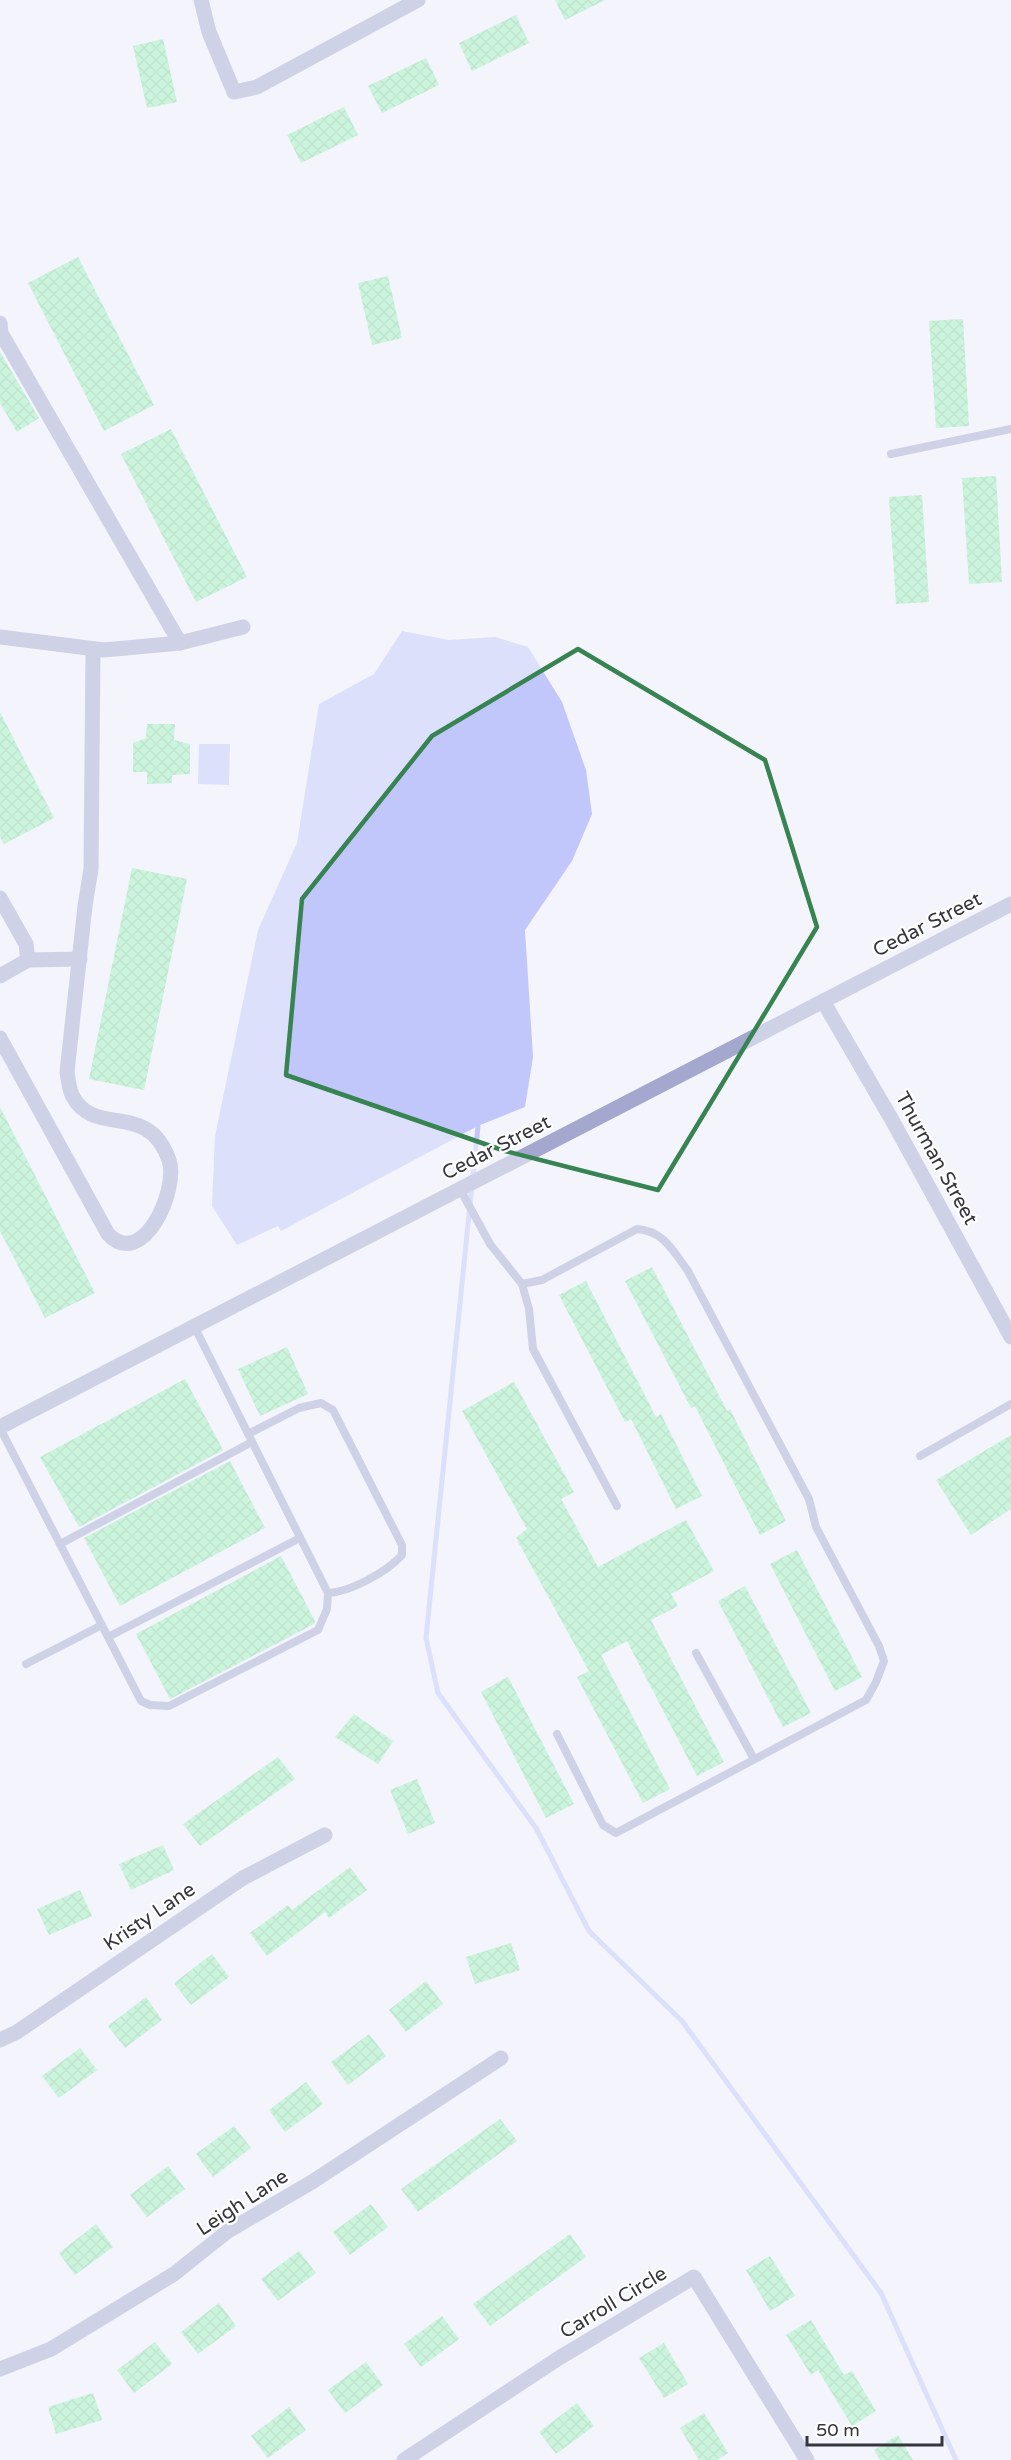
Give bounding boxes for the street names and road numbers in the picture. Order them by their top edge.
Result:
street label: Cedar Street [869,887,986,963]
street label: Thurman Street [890,1088,983,1229]
street label: Cedar Street [438,1110,555,1186]
street label: Kristy Lane [99,1877,200,1956]
street label: Leigh Lane [192,2164,293,2241]
street label: Carroll Circle [556,2261,671,2344]

